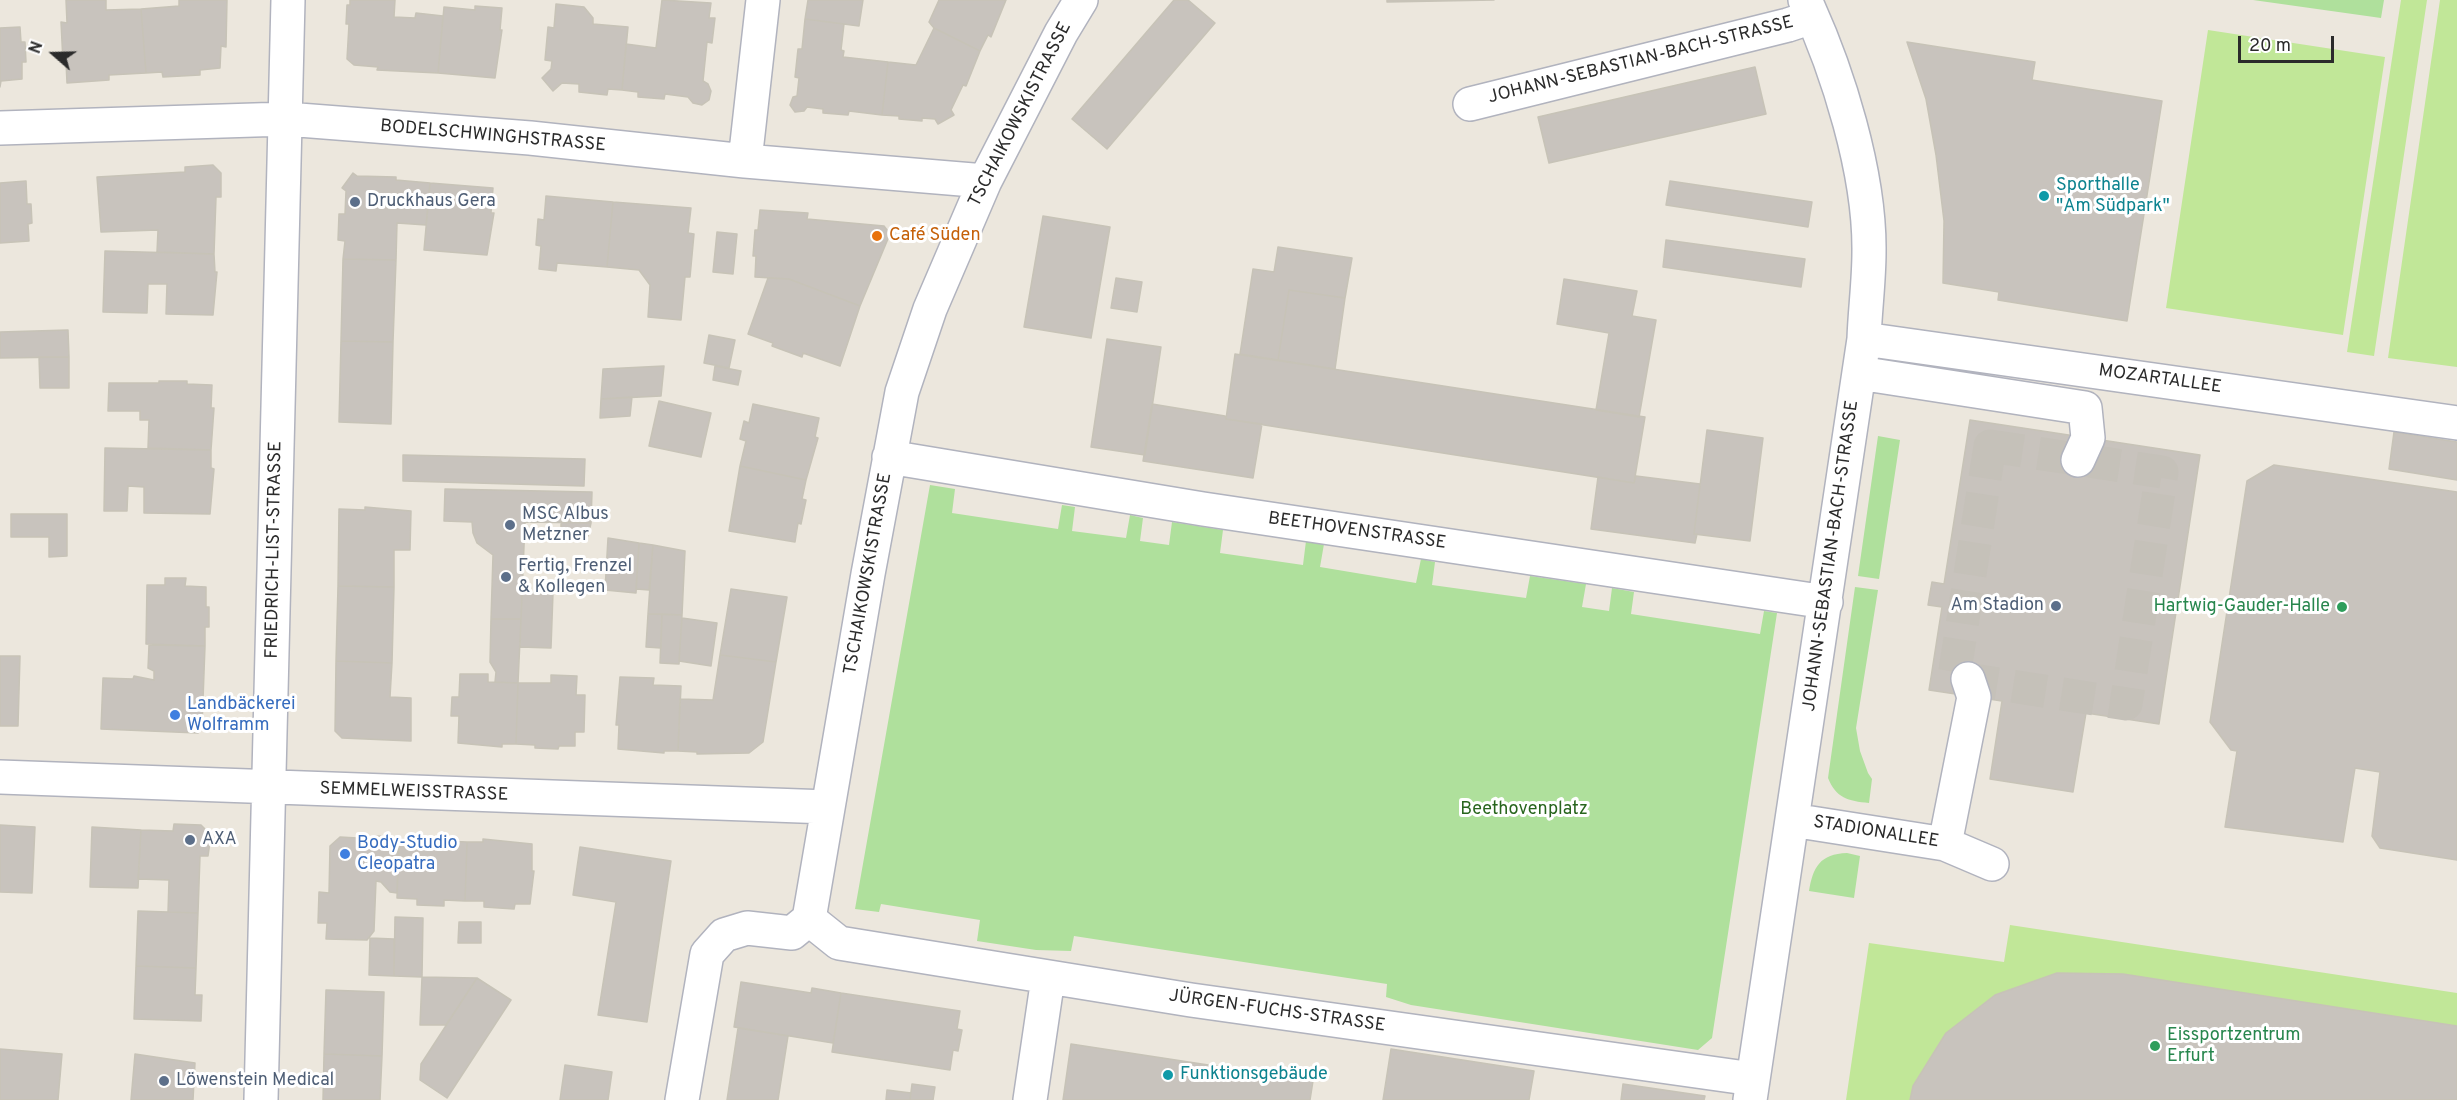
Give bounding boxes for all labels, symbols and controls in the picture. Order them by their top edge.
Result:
street label: JOHANN-SEBASTIAN-BACH-STRASSE [1486,13,1796,109]
street label: TSCHAIKOWSKISTRASSE [965,19,1077,211]
north arrow [24,24,84,84]
scale bar [2241,24,2337,62]
text: 20 m [2249,35,2291,58]
text: N [26,39,48,57]
street label: BODELSCHWINGHSTRASSE [379,116,607,158]
place label: Sporthalle "Am Südpark" [2056,175,2170,218]
marker: Sporthalle "Am Südpark" [2037,189,2051,203]
place label: Druckhaus Gera [367,191,496,213]
marker: Druckhaus Gera [348,195,362,209]
place label: Café Süden [889,225,981,247]
marker: Café Süden [870,229,884,243]
street label: MOZARTALLEE [2097,361,2223,399]
street label: JOHANN-SEBASTIAN-BACH-STRASSE [1799,399,1865,713]
street label: FRIEDRICH-LIST-STRASSE [262,441,288,659]
street label: TSCHAIKOWSKISTRASSE [841,471,897,677]
place label: MSC Albus Metzner [522,504,609,546]
street label: BEETHOVENSTRASSE [1267,509,1447,555]
marker: MSC Albus Metzner [503,518,517,532]
place label: Fertig, Frenzel & Kollegen [518,556,632,598]
marker: Fertig, Frenzel & Kollegen [499,570,513,584]
place label: Am Stadion [1951,595,2044,617]
place label: Hartwig-Gauder-Halle [2154,596,2330,618]
marker: Am Stadion [2049,599,2063,613]
marker: Hartwig-Gauder-Halle [2335,600,2349,614]
place label: Landbäckerei Wolframm [187,694,296,736]
marker: Landbäckerei Wolframm [168,708,182,722]
street label: SEMMELWEISSTRASSE [319,779,509,807]
park label: Beethovenplatz [1460,799,1588,821]
street label: STADIONALLEE [1812,812,1940,854]
place label: AXA [202,829,237,851]
marker: AXA [183,833,197,847]
place label: Body-Studio Cleopatra [357,833,458,876]
marker: Body-Studio Cleopatra [338,847,352,861]
street label: JÜRGEN-FUCHS-STRASSE [1167,986,1387,1038]
place label: Eissportzentrum Erfurt [2167,1025,2301,1068]
marker: Eissportzentrum Erfurt [2148,1039,2162,1053]
place label: Funktionsgebäude [1180,1064,1328,1086]
marker: Funktionsgebäude [1161,1068,1175,1082]
place label: Löwenstein Medical [176,1070,334,1092]
marker: Löwenstein Medical [157,1074,171,1088]

